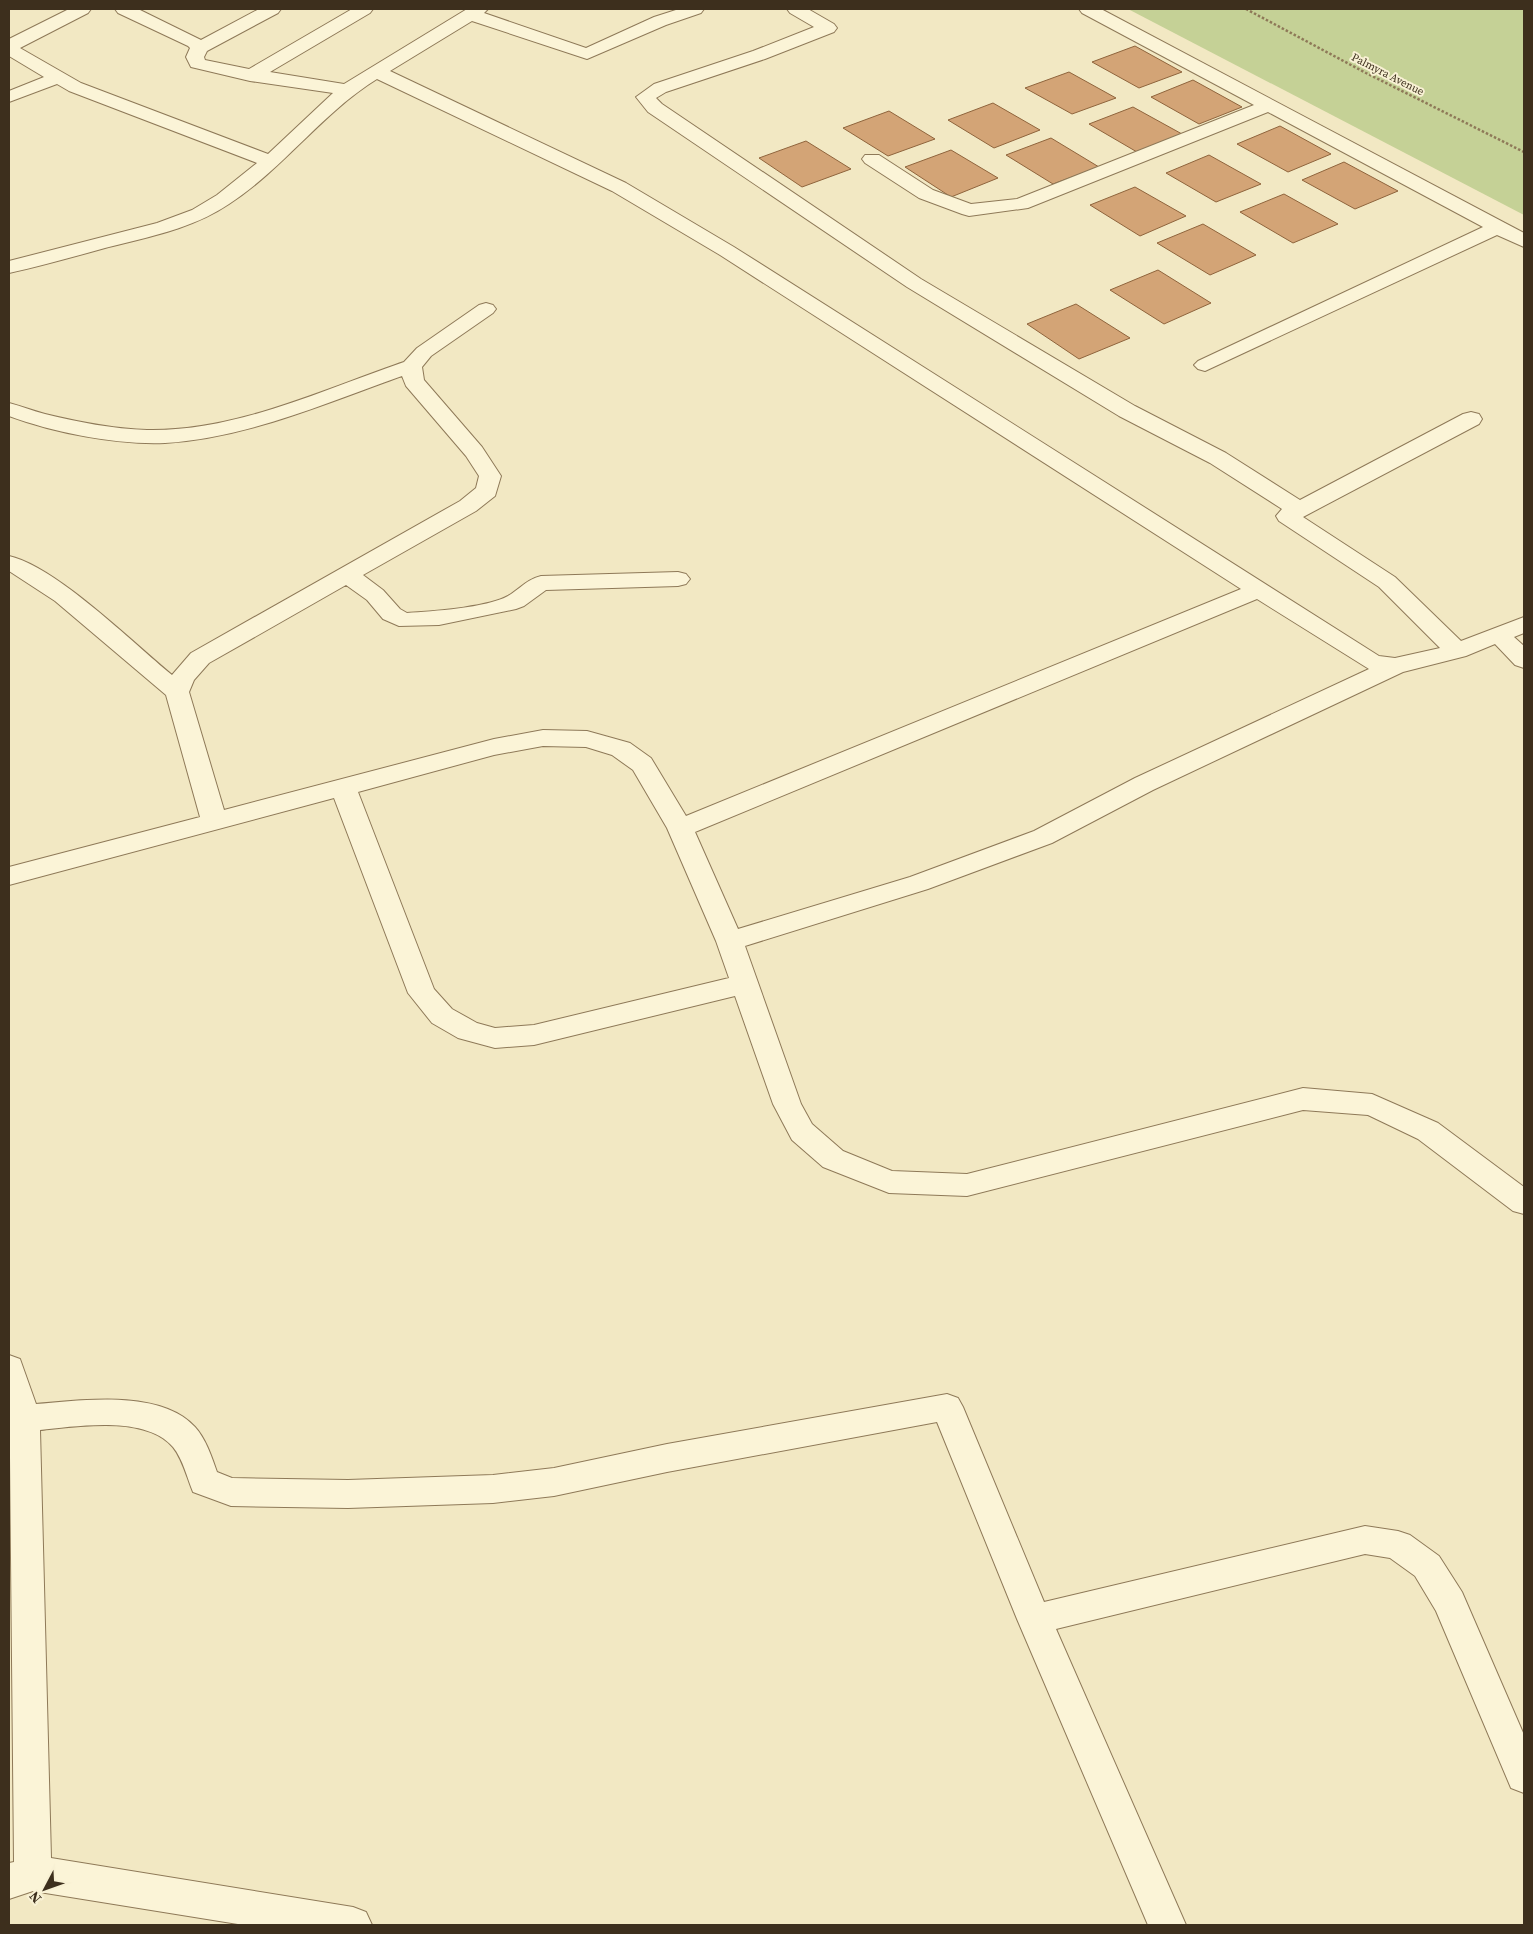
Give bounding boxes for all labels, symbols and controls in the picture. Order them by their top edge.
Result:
street label: Palmyra Avenue [1349,50,1427,99]
north arrow [20,1864,70,1914]
text: N [24,1887,46,1908]

